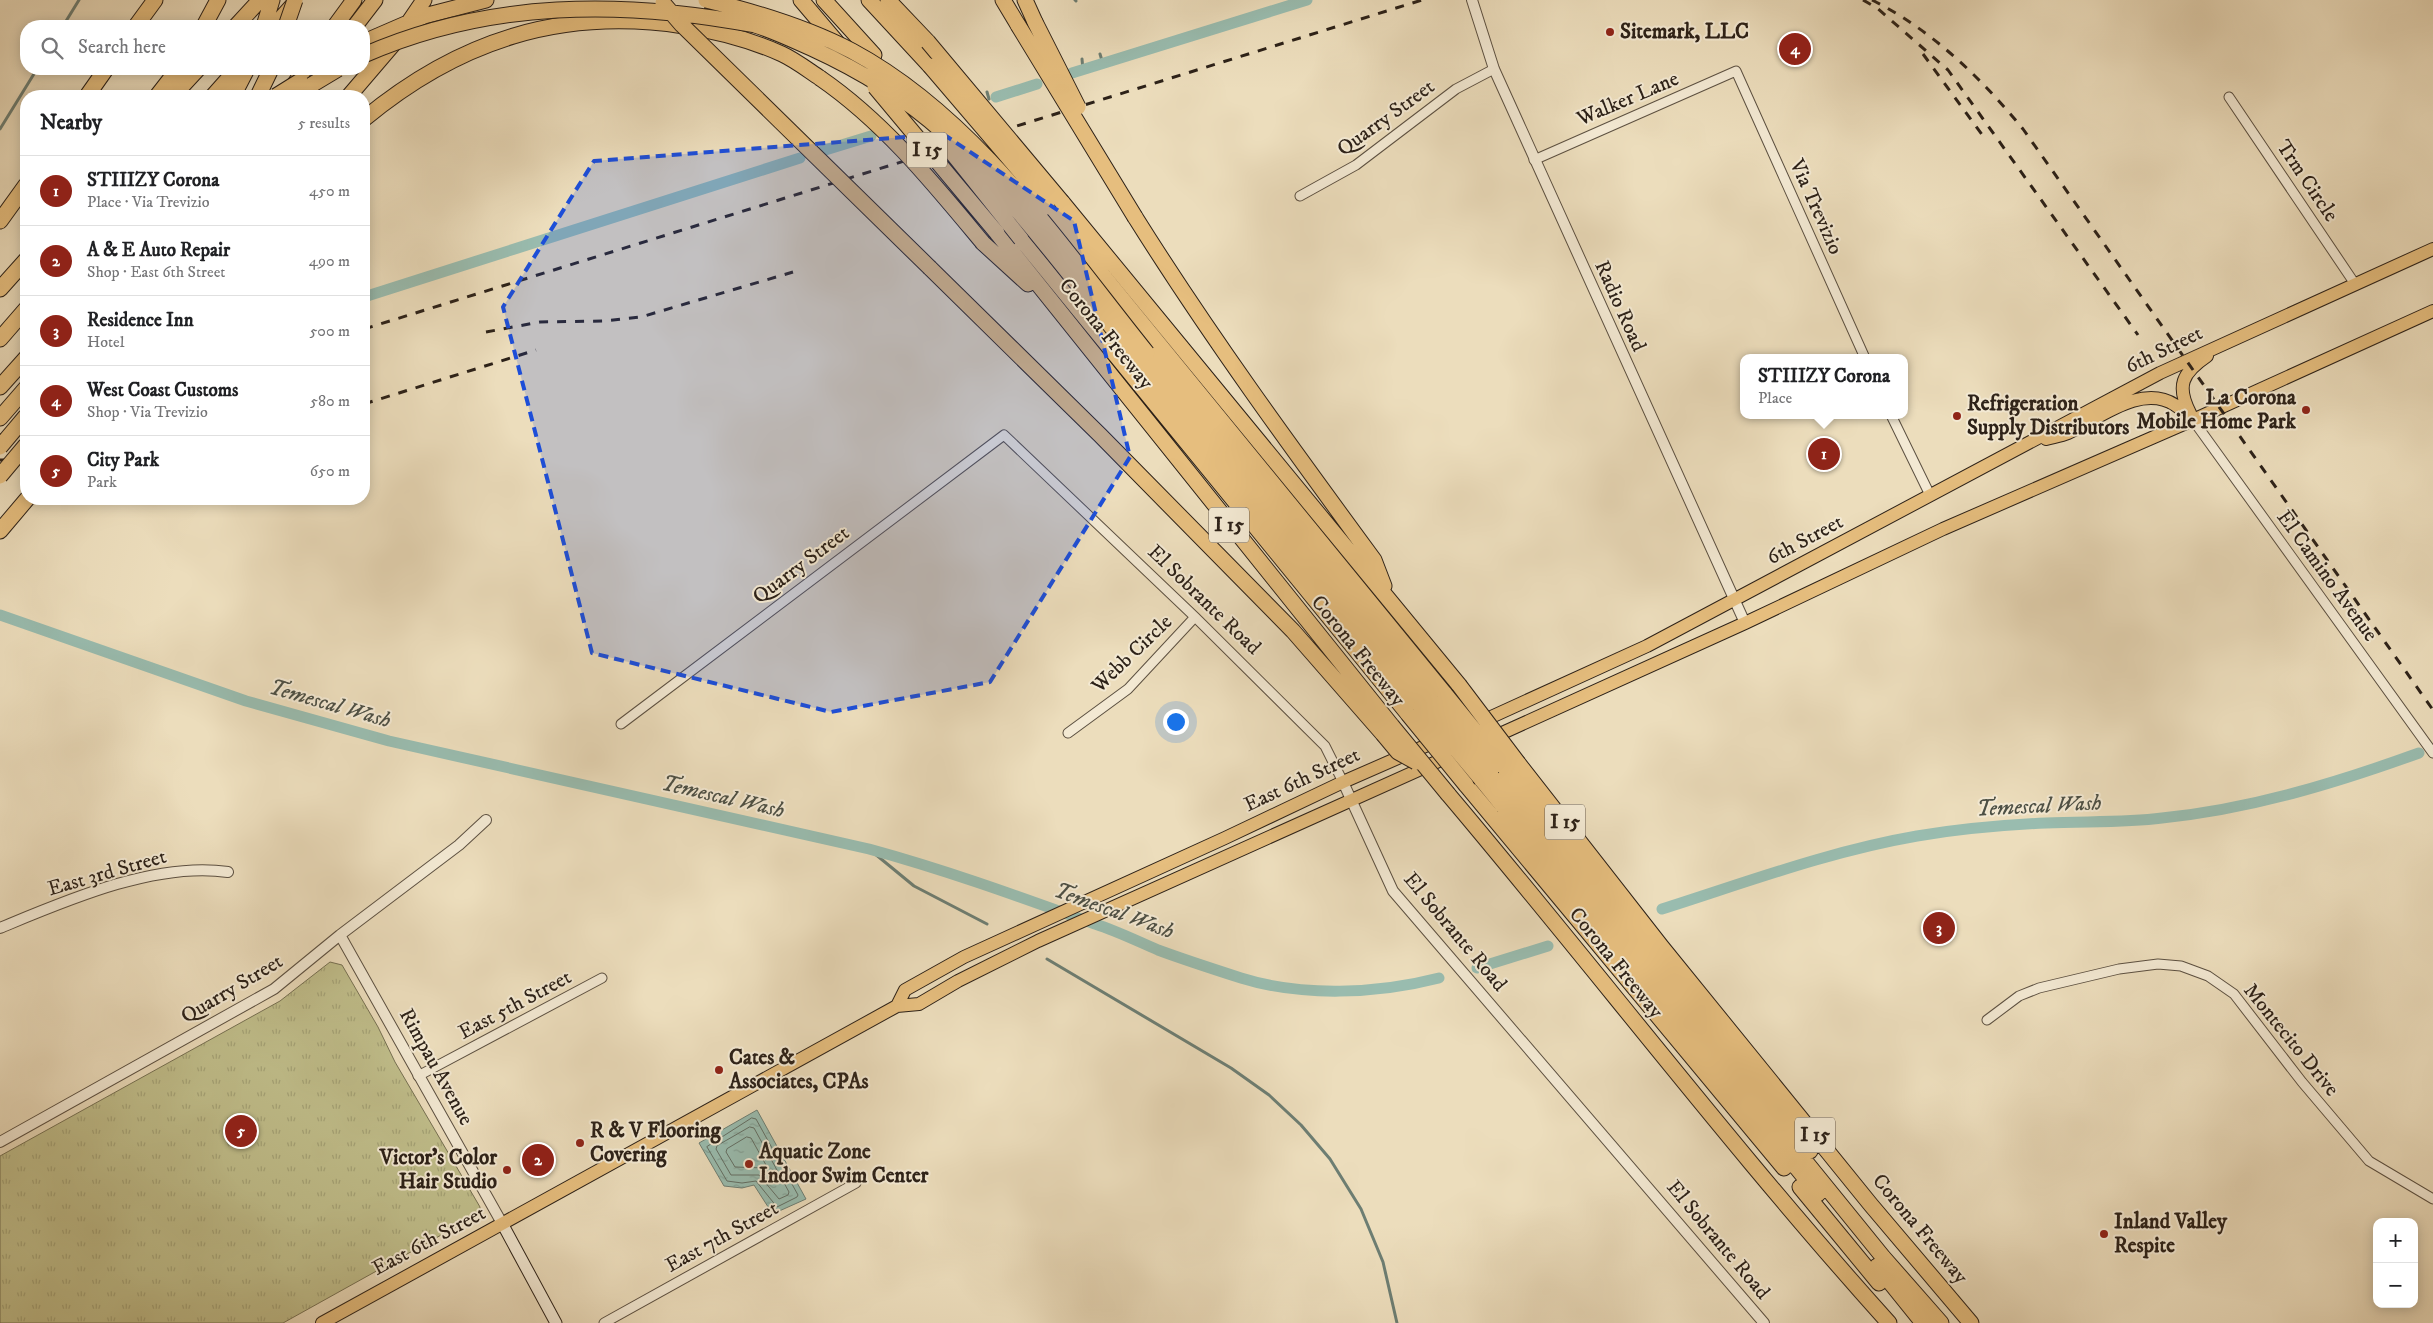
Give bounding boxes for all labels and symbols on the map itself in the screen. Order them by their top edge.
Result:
place label: Sitemark, LLC [1620,19,1749,45]
marker: Sitemark, LLC [1604,26,1616,38]
pin: 4 [1779,30,1811,68]
street label: Walker Lane [1572,66,1683,132]
street label: Quarry Street [1332,74,1440,162]
road number: I 15 [907,132,947,168]
street label: Trm Circle [2270,135,2344,227]
street label: Via Trevizio [1783,154,1849,259]
street label: Radio Road [1588,256,1652,356]
street label: Corona Freeway [1053,273,1159,396]
street label: 6th Street [2121,320,2207,380]
place label: La Corona Mobile Home Park [2137,385,2297,435]
place label: Refrigeration Supply Distributors [1967,391,2129,441]
marker: La Corona Mobile Home Park [2300,404,2312,416]
marker: Refrigeration Supply Distributors [1951,410,1963,422]
pin: 1 [1808,435,1840,473]
street label: El Camino Avenue [2271,505,2384,647]
road number: I 15 [1209,508,1249,542]
street label: 6th Street [1762,509,1848,571]
street label: Quarry Street [747,520,855,610]
street label: El Sobrante Road [1142,539,1267,661]
street label: Corona Freeway [1305,590,1411,713]
street label: Webb Circle [1086,609,1178,700]
water label: Temescal Wash [266,674,394,734]
your location [1163,709,1189,735]
street label: East 6th Street [1240,742,1364,818]
water label: Temescal Wash [659,770,787,824]
water label: Temescal Wash [1976,789,2102,823]
road number: I 15 [1545,804,1585,840]
street label: East 3rd Street [45,844,170,902]
street label: El Sobrante Road [1398,867,1513,997]
water label: Temescal Wash [1050,877,1178,945]
street label: Corona Freeway [1563,902,1669,1025]
pin: 3 [1923,909,1955,947]
street label: Quarry Street [176,948,288,1030]
street label: East 5th Street [454,964,576,1046]
street label: Montecito Drive [2237,978,2345,1102]
street label: Rimpau Avenue [393,1004,479,1130]
place label: Cates & Associates, CPAs [728,1045,869,1095]
marker: Cates & Associates, CPAs [713,1064,725,1076]
pin: 5 [225,1112,257,1150]
place label: R & V Flooring Covering [590,1118,722,1168]
road number: I 15 [1795,1118,1835,1152]
marker: R & V Flooring Covering [574,1137,586,1149]
place label: Aquatic Zone Indoor Swim Center [758,1139,930,1189]
pin: 2 [522,1141,554,1179]
place label: Victor's Color Hair Studio [379,1145,498,1195]
marker: Aquatic Zone Indoor Swim Center [743,1158,755,1170]
marker: Victor's Color Hair Studio [501,1164,513,1176]
street label: Corona Freeway [1866,1169,1974,1290]
street label: El Sobrante Road [1661,1175,1776,1305]
street label: East 7th Street [661,1195,783,1279]
street label: East 6th Street [368,1200,490,1282]
place label: Inland Valley Respite [2114,1209,2228,1259]
marker: Inland Valley Respite [2098,1228,2110,1240]

